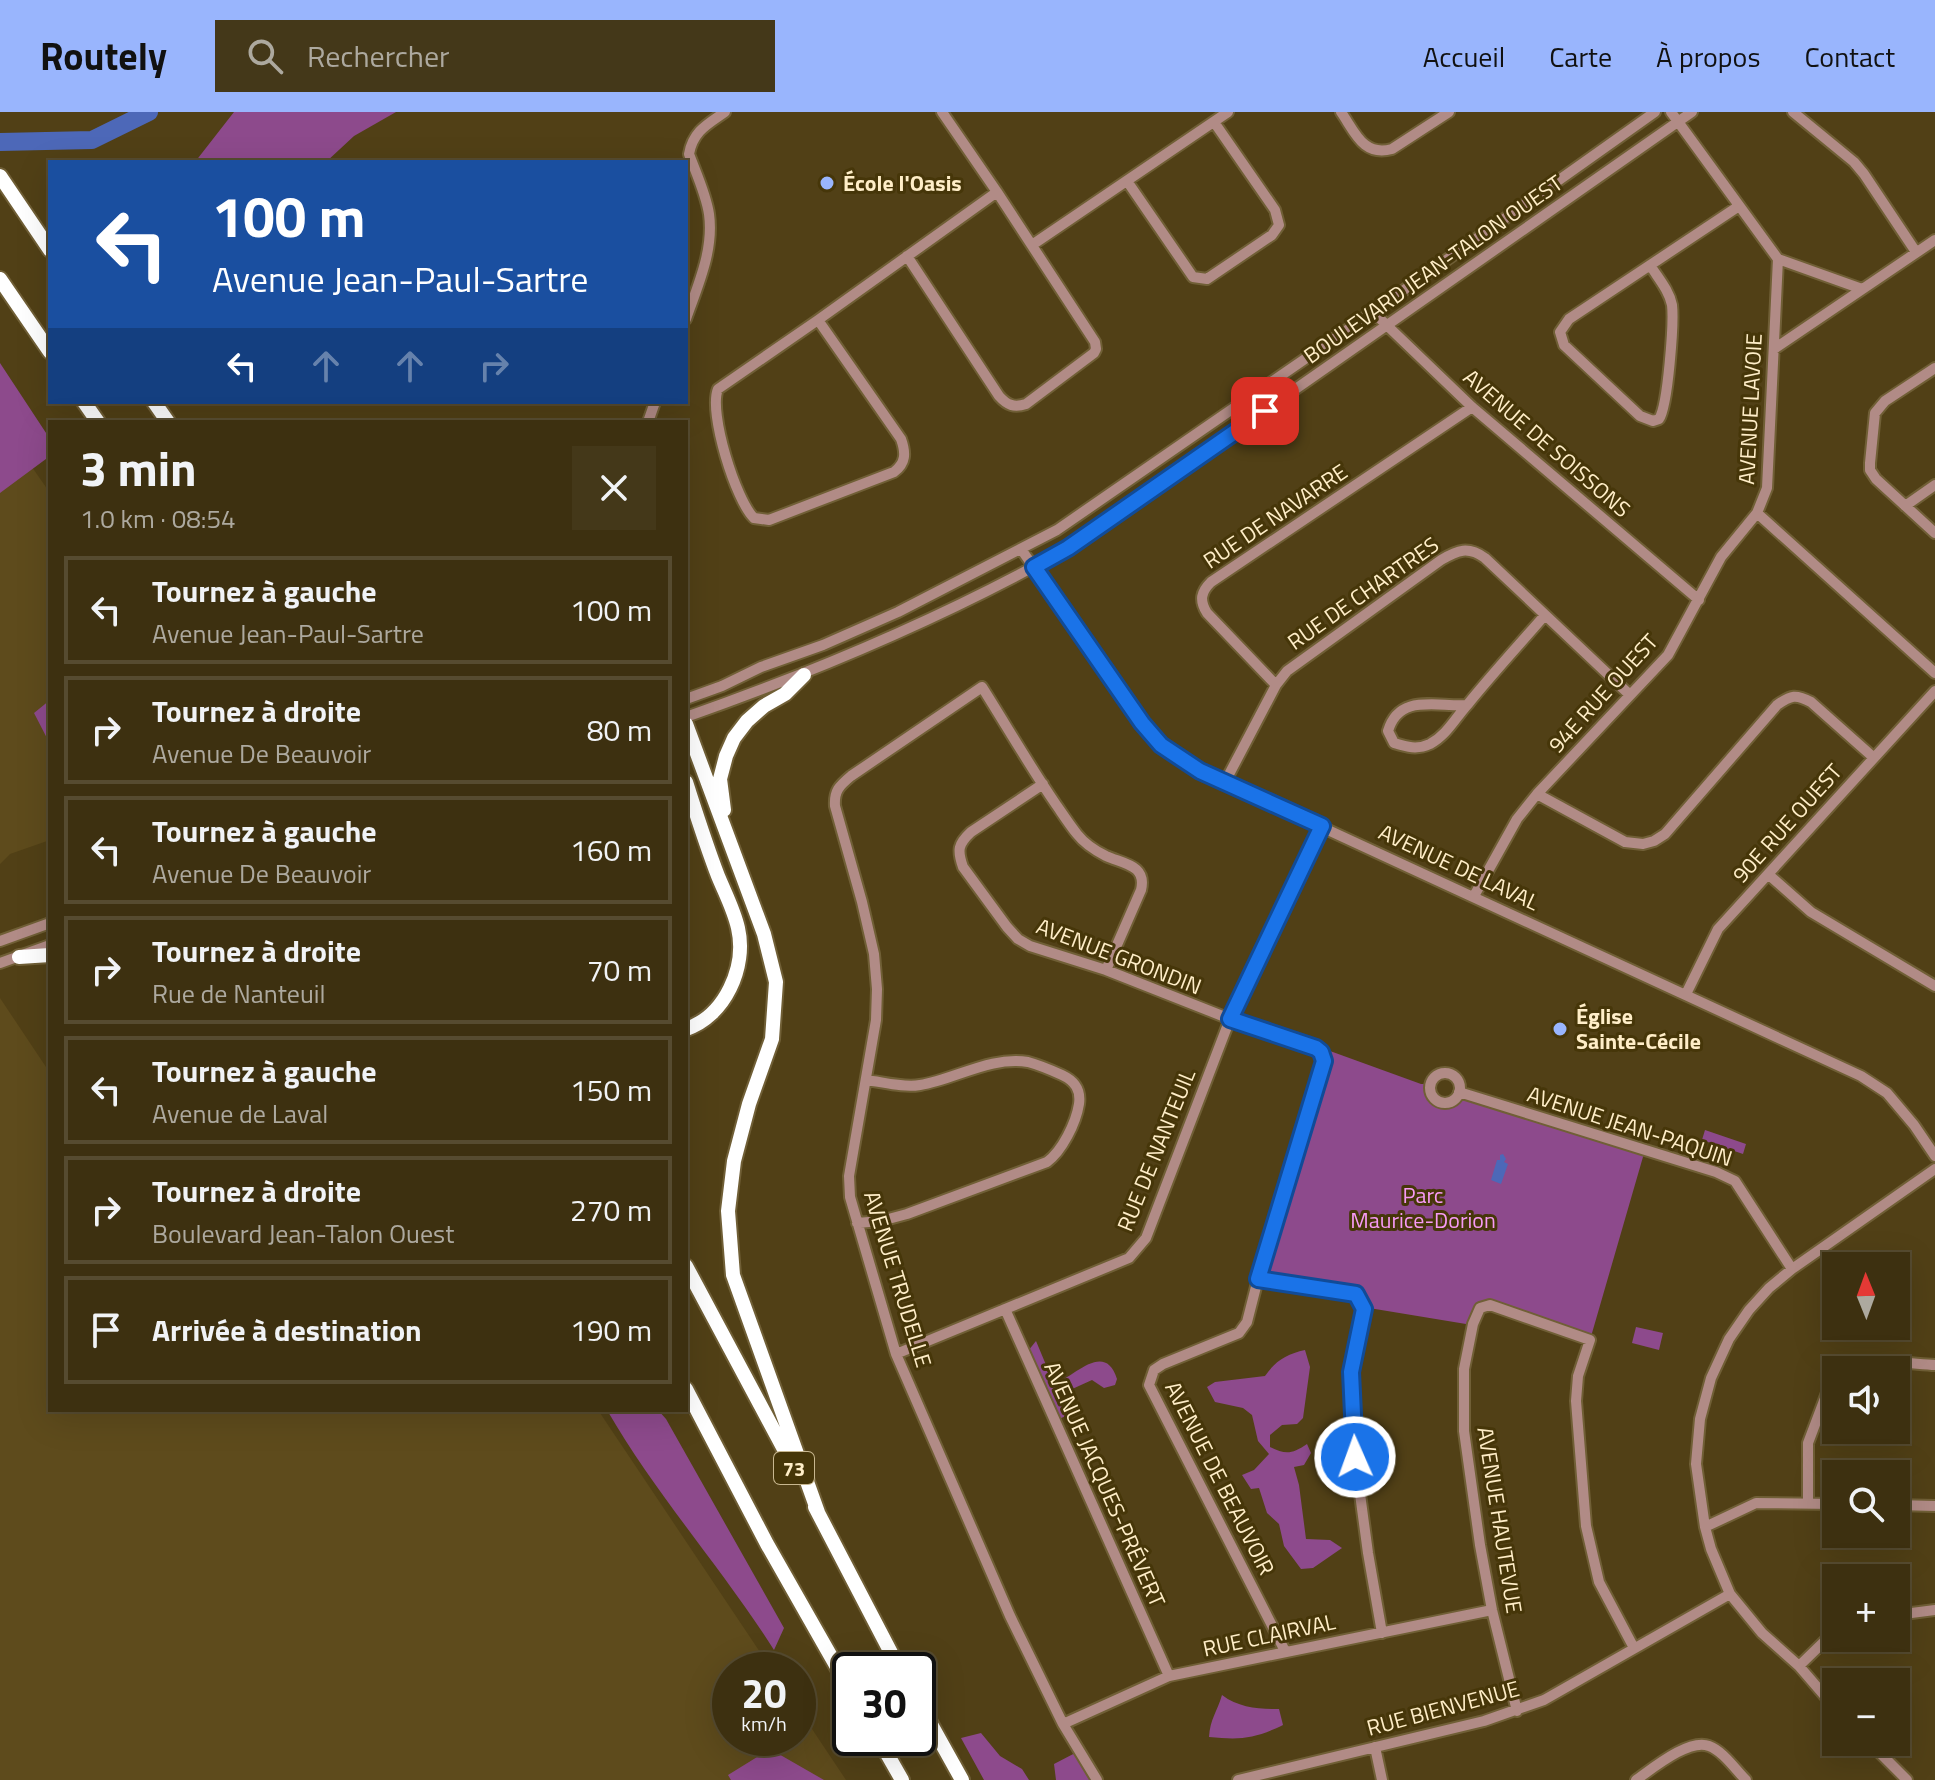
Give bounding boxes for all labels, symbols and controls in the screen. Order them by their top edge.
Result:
search box [215,20,775,92]
text: Routely [40,27,167,85]
text: Rechercher [307,33,449,79]
icon: search [243,34,287,78]
text: Accueil [1423,35,1505,78]
text: Carte [1549,35,1612,78]
text: À propos [1656,35,1760,78]
text: Contact [1804,35,1895,78]
place label: École l'Oasis [843,166,962,200]
street label: BOULEVARD JEAN-TALON OUEST [1296,166,1570,372]
text: 100 m [212,174,365,259]
marker: École l'Oasis [818,174,836,192]
icon: left [80,192,184,296]
text: Avenue Jean-Paul-Sartre [212,251,588,306]
street label: AVENUE LAVOIE [1729,333,1771,485]
icon: left [220,344,264,388]
icon: ahead [304,344,348,388]
icon: ahead [388,344,432,388]
icon: right [472,344,516,388]
street label: AVENUE DE SOISSONS [1456,361,1638,525]
pin [1231,377,1299,445]
icon: arrive [1243,389,1287,433]
text: 3 min [80,432,197,505]
button: close [572,446,656,530]
street label: RUE DE NAVARRE [1196,455,1354,577]
text: 1.0 km · 08:54 [80,499,236,538]
street label: RUE DE CHARTRES [1280,528,1446,658]
text: Tournez à gauche [152,568,377,614]
text: 100 m [570,587,652,633]
icon: left [84,588,128,632]
text: Avenue Jean-Paul-Sartre [152,614,424,653]
street label: 94E RUE OUEST [1540,625,1666,760]
text: Tournez à droite [152,688,361,734]
text: 80 m [587,707,652,753]
icon: right [84,708,128,752]
text: Avenue De Beauvoir [152,734,371,773]
street label: 90E RUE OUEST [1724,755,1850,890]
text: Tournez à gauche [152,808,377,854]
street label: AVENUE DE LAVAL [1373,815,1545,919]
text: 160 m [570,827,652,873]
icon: left [84,828,128,872]
text: Avenue De Beauvoir [152,854,371,893]
street label: AVENUE GRONDIN [1031,909,1207,1003]
text: Tournez à droite [152,928,361,974]
text: 70 m [587,947,652,993]
icon: right [84,948,128,992]
text: Rue de Nanteuil [152,974,325,1013]
place label: Église Sainte-Cécile [1576,999,1701,1058]
marker: Église Sainte-Cécile [1551,1020,1569,1038]
text: Tournez à gauche [152,1048,377,1094]
street label: RUE DE NANTEUIL [1108,1063,1204,1236]
text: 150 m [570,1067,652,1113]
icon: left [84,1068,128,1112]
street label: AVENUE JEAN-PAQUIN [1523,1077,1737,1175]
text: Avenue de Laval [152,1094,328,1133]
text: Tournez à droite [152,1168,361,1214]
park label: Parc Maurice-Dorion [1350,1178,1496,1237]
text: 270 m [570,1187,652,1233]
street label: AVENUE TRUDELLE [855,1187,941,1371]
icon: right [84,1188,128,1232]
text: Boulevard Jean-Talon Ouest [152,1214,454,1253]
north arrow [1822,1252,1910,1340]
map controls [1822,1252,1910,1756]
text: Arrivée à destination [152,1307,422,1353]
text: 190 m [570,1307,652,1353]
icon: arrive [84,1308,128,1352]
street label: AVENUE JACQUES-PRÉVERT [1035,1356,1175,1613]
button: sound [1822,1356,1910,1444]
street label: AVENUE DE BEAUVOIR [1156,1375,1284,1581]
position arrow [1313,1415,1397,1499]
street label: AVENUE HAUTEVUE [1468,1424,1532,1616]
road number: 73 [774,1452,814,1484]
button: search [1822,1460,1910,1548]
button: + [1822,1564,1910,1652]
street label: RUE CLAIRVAL [1199,1604,1339,1666]
speed limit sign: 30 [832,1652,936,1756]
text: 20 [742,1663,786,1724]
button: − [1822,1668,1910,1756]
street label: RUE BIENVENUE [1363,1671,1523,1745]
text: km/h [741,1708,787,1739]

